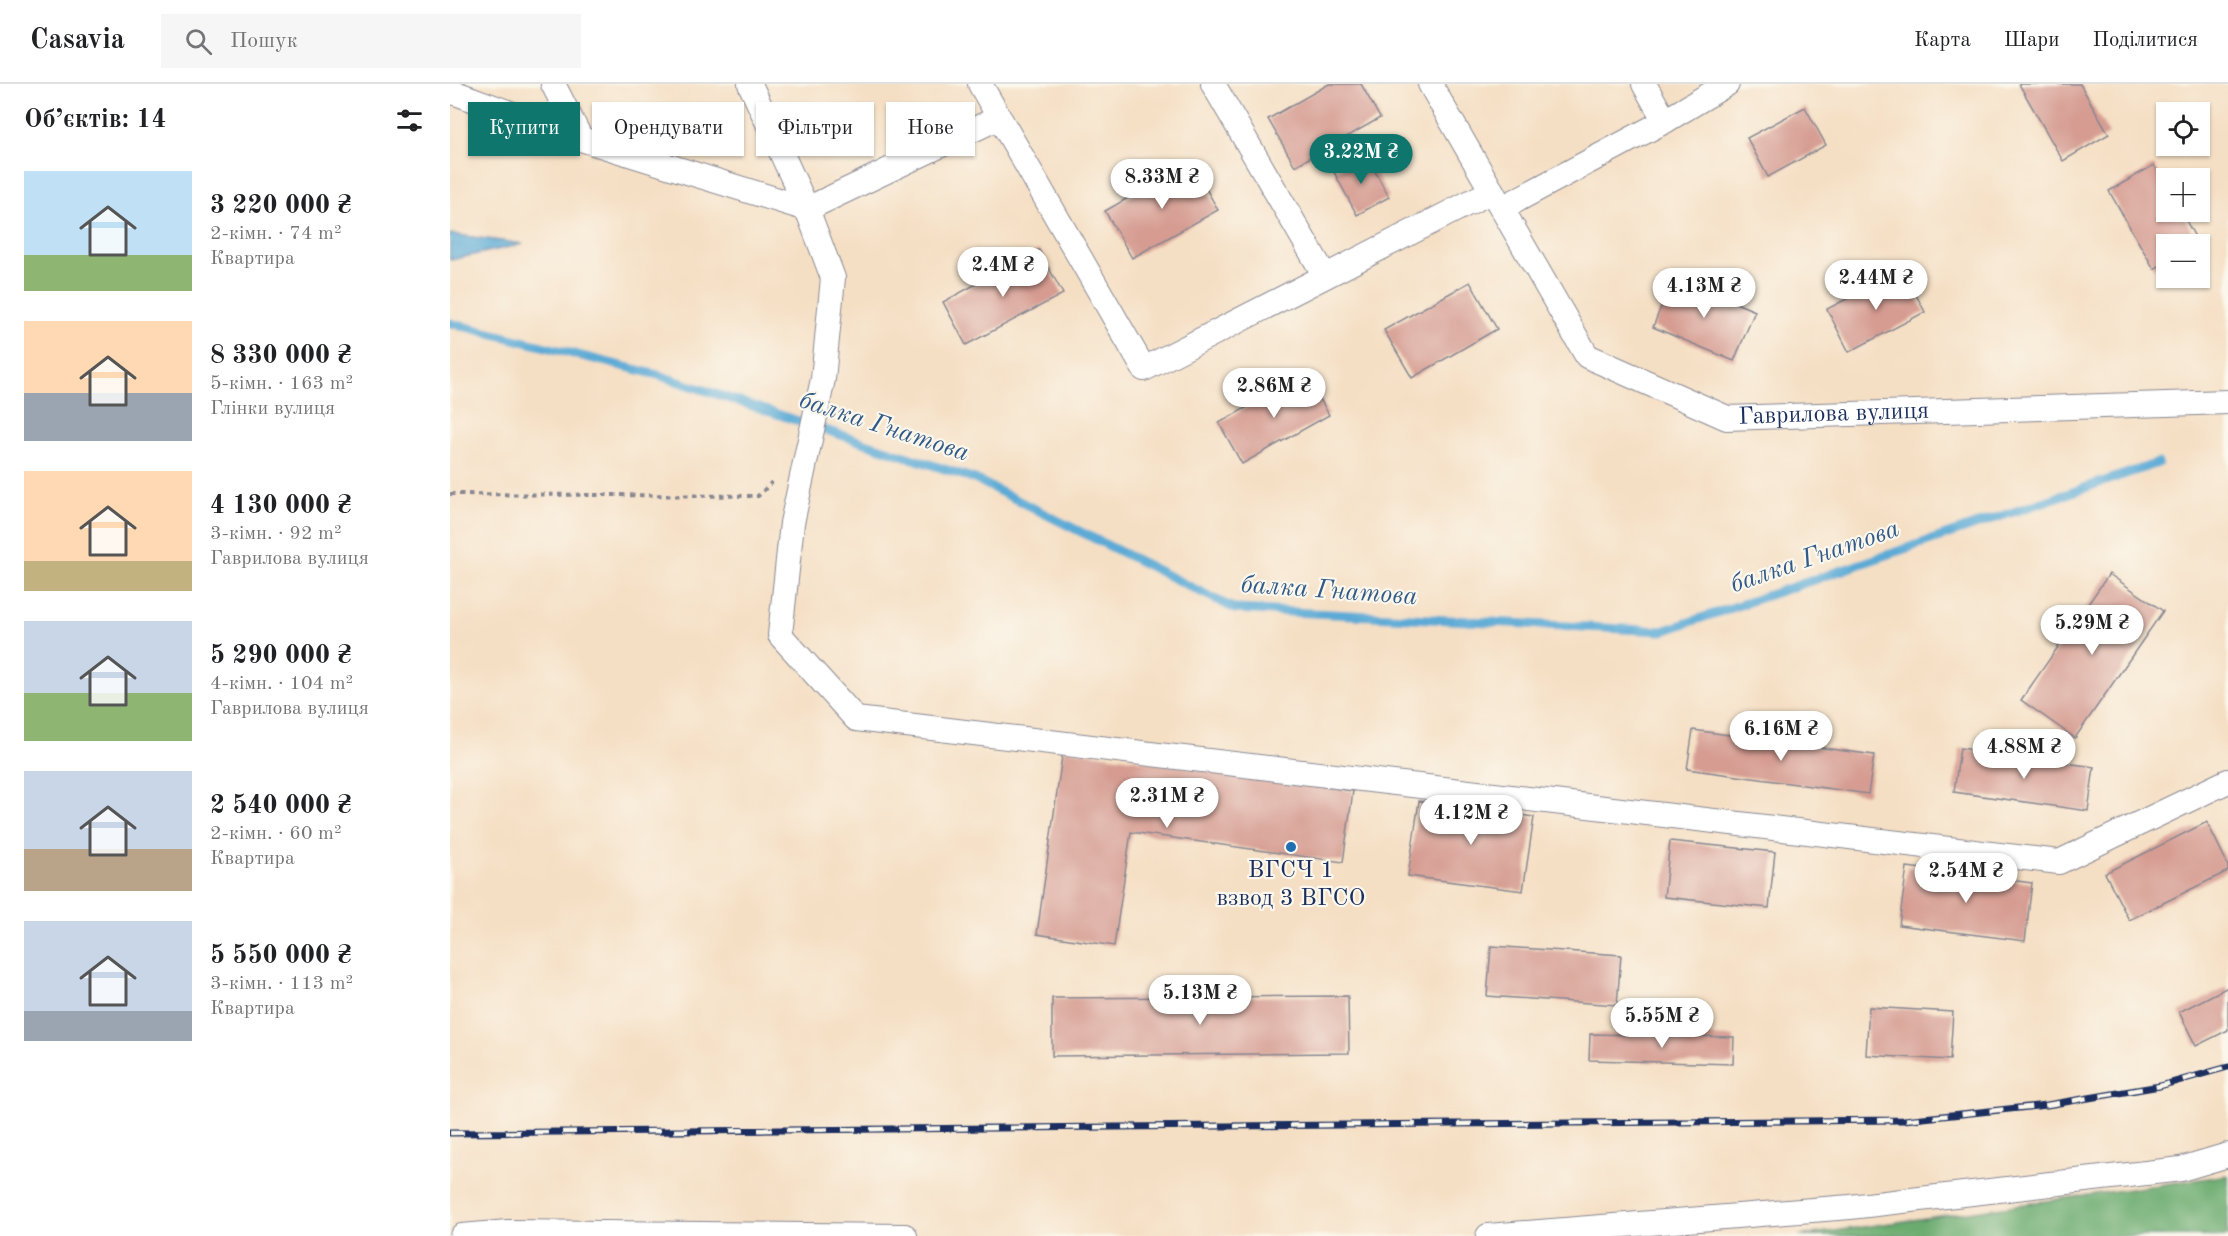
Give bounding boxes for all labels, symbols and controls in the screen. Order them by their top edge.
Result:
search box [161,14,581,68]
icon: search [182,25,215,58]
text: Casavia [30,27,125,55]
text: Пошук [230,30,298,52]
text: Карта [1914,30,1971,51]
text: Шари [2004,30,2059,51]
text: Поділитися [2092,30,2198,51]
chip: Купити [468,102,580,156]
chip: Орендувати [592,102,744,156]
chip: Фільтри [756,102,874,156]
chip: Нове [886,102,975,156]
map controls [2156,102,2210,288]
button: locate [2156,102,2210,156]
icon: filters [393,104,426,137]
text: Об’єктів: 14 [24,107,166,133]
pin: 3.22M ₴ [1306,134,1416,185]
text: 3.22M ₴ [1324,143,1398,163]
pin: 8.33M ₴ [1107,159,1217,210]
text: 8.33M ₴ [1125,168,1199,188]
button: + [2156,168,2210,222]
text: 3 220 000 ₴ [210,193,352,219]
icon: home [72,195,144,267]
text: 2-кімн. · 74 m² [210,224,342,244]
button: − [2156,234,2210,288]
pin: 2.4M ₴ [954,247,1052,298]
text: Квартира [210,249,295,269]
text: 2.4M ₴ [971,256,1035,276]
pin: 2.44M ₴ [1821,260,1931,311]
pin: 4.13M ₴ [1649,268,1759,319]
text: 2.44M ₴ [1839,269,1913,289]
text: 4.13M ₴ [1667,277,1741,297]
text: 8 330 000 ₴ [210,343,352,369]
icon: home [72,345,144,417]
pin: 2.86M ₴ [1219,368,1329,419]
text: 5-кімн. · 163 m² [210,374,353,394]
text: 2.86M ₴ [1237,377,1311,397]
water label: балка Гнатова [796,387,972,467]
text: Глінки вулиця [210,399,335,419]
street label: Гаврилова вулиця [1738,400,1929,430]
text: 4 130 000 ₴ [210,493,352,519]
icon: home [72,495,144,567]
water label: балка Гнатова [1727,516,1903,598]
text: 3-кімн. · 92 m² [210,524,342,544]
text: Гаврилова вулиця [210,549,369,569]
water label: балка Гнатова [1240,572,1418,610]
pin: 5.29M ₴ [2037,605,2147,656]
text: 5.29M ₴ [2055,614,2129,634]
text: 5 290 000 ₴ [210,643,352,669]
icon: home [72,645,144,717]
text: 4-кімн. · 104 m² [210,674,353,694]
text: Гаврилова вулиця [210,699,369,719]
pin: 6.16M ₴ [1726,711,1836,762]
text: 6.16M ₴ [1744,720,1818,740]
pin: 4.88M ₴ [1969,729,2079,780]
text: 4.88M ₴ [1987,738,2061,758]
pin: 2.31M ₴ [1112,778,1222,829]
text: 2.31M ₴ [1130,787,1204,807]
text: 2 540 000 ₴ [210,793,352,819]
icon: home [72,795,144,867]
pin: 4.12M ₴ [1416,795,1526,846]
text: 4.12M ₴ [1434,804,1508,824]
text: 2-кімн. · 60 m² [210,824,342,844]
marker: ВГСЧ 1 взвод 3 ВГСО [1284,840,1298,854]
text: Квартира [210,849,295,869]
pin: 2.54M ₴ [1911,853,2021,904]
place label: ВГСЧ 1 взвод 3 ВГСО [1217,859,1365,911]
text: 2.54M ₴ [1929,862,2003,882]
text: 5 550 000 ₴ [210,943,352,969]
icon: home [72,945,144,1017]
text: 3-кімн. · 113 m² [210,974,353,994]
pin: 5.13M ₴ [1145,975,1255,1026]
text: 5.13M ₴ [1163,984,1237,1004]
pin: 5.55M ₴ [1607,998,1717,1049]
text: Квартира [210,999,295,1019]
text: 5.55M ₴ [1625,1007,1699,1027]

